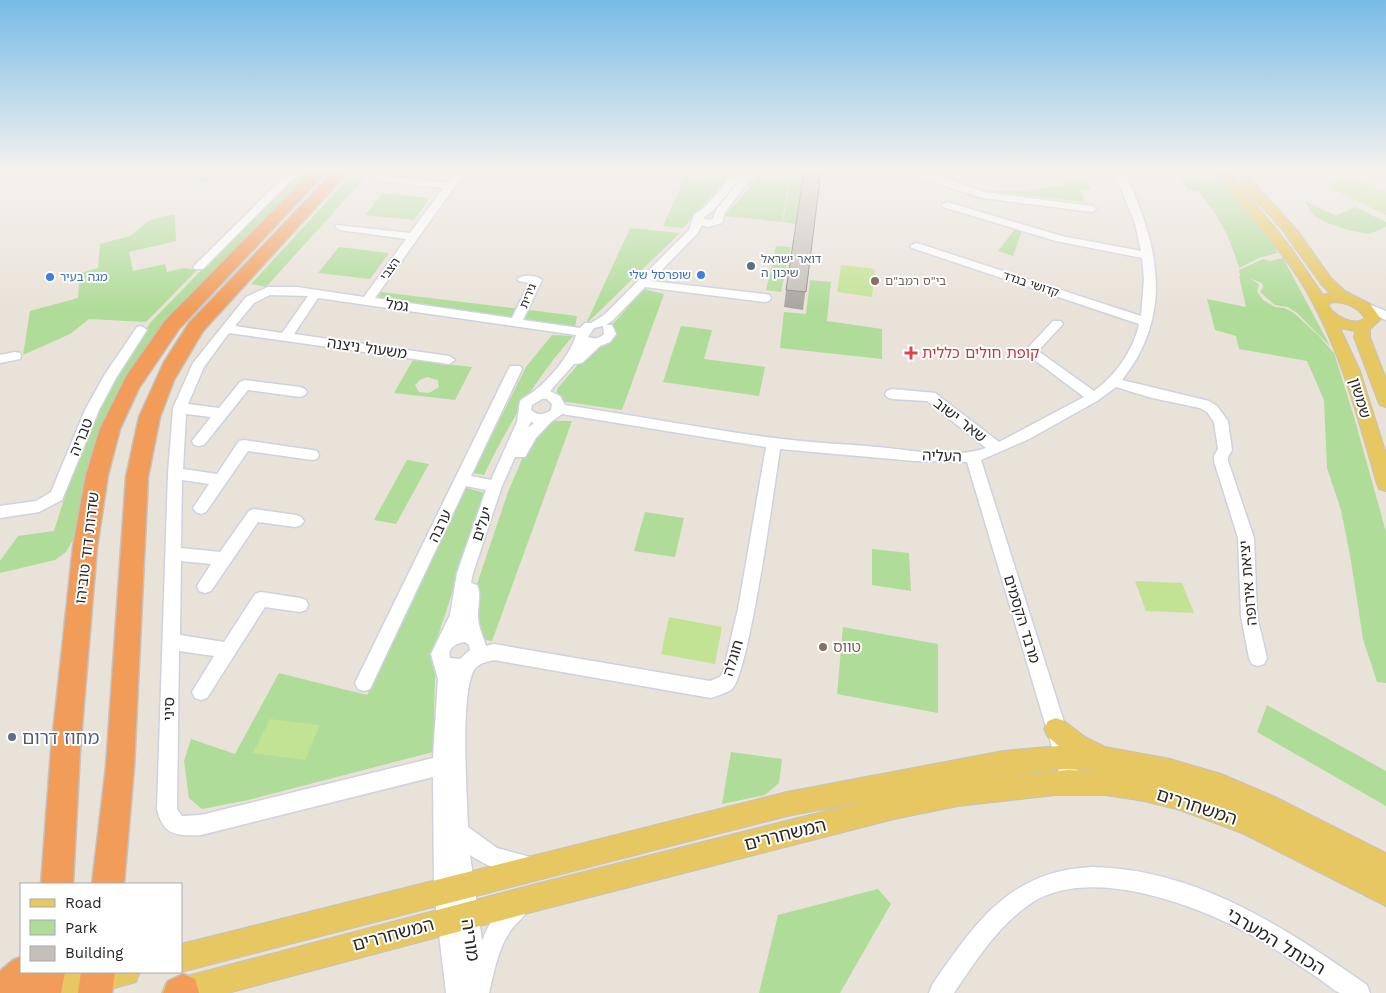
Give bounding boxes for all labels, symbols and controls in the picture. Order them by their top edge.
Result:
place label: דואר ישראל שיכון ה [761,252,822,280]
street label: הצבי [377,255,403,283]
marker: דואר ישראל שיכון ה [745,260,757,272]
place label: שופרסל שלי [629,268,691,282]
street label: קדושי בגדד [1001,268,1061,300]
marker: שופרסל שלי [695,269,707,281]
place label: מגה בעיר [60,270,108,284]
marker: מגה בעיר [44,271,56,283]
place label: בי"ס רמב"ם [885,274,946,288]
marker: בי"ס רמב"ם [869,275,881,287]
street label: גירית [517,281,540,310]
street label: גמל [384,294,410,316]
street label: משעול ניצנה [326,333,408,363]
place label: קופת חולים כללית [922,344,1039,362]
marker: קופת חולים כללית [904,346,918,360]
street label: שמשון [1345,376,1375,420]
street label: שאר ישוב [930,394,990,446]
street label: טבריה [65,416,97,458]
street label: העליה [922,446,962,466]
street label: שדרות דוד טוביהו [71,491,103,605]
street label: יעלים [468,504,496,544]
street label: ערבה [424,507,456,545]
street label: יציאת אירופה [1235,540,1261,626]
street label: מרבד הקסמים [1000,573,1044,665]
street label: חוגלה [719,638,747,678]
place label: טווס [833,638,861,656]
marker: טווס [817,641,829,653]
street label: סיני [160,697,178,721]
place label: מחוז דרום [22,727,99,748]
marker: מחוז דרום [6,731,18,743]
street label: המשחררים [1154,783,1240,829]
street label: המשחררים [742,814,828,854]
legend [20,883,182,973]
text: Road [65,894,102,912]
street label: הכותל המערבי [1223,903,1329,979]
street label: המשחררים [350,913,436,955]
street label: מוריה [458,917,484,963]
text: Park [65,919,98,937]
text: Building [65,944,123,962]

